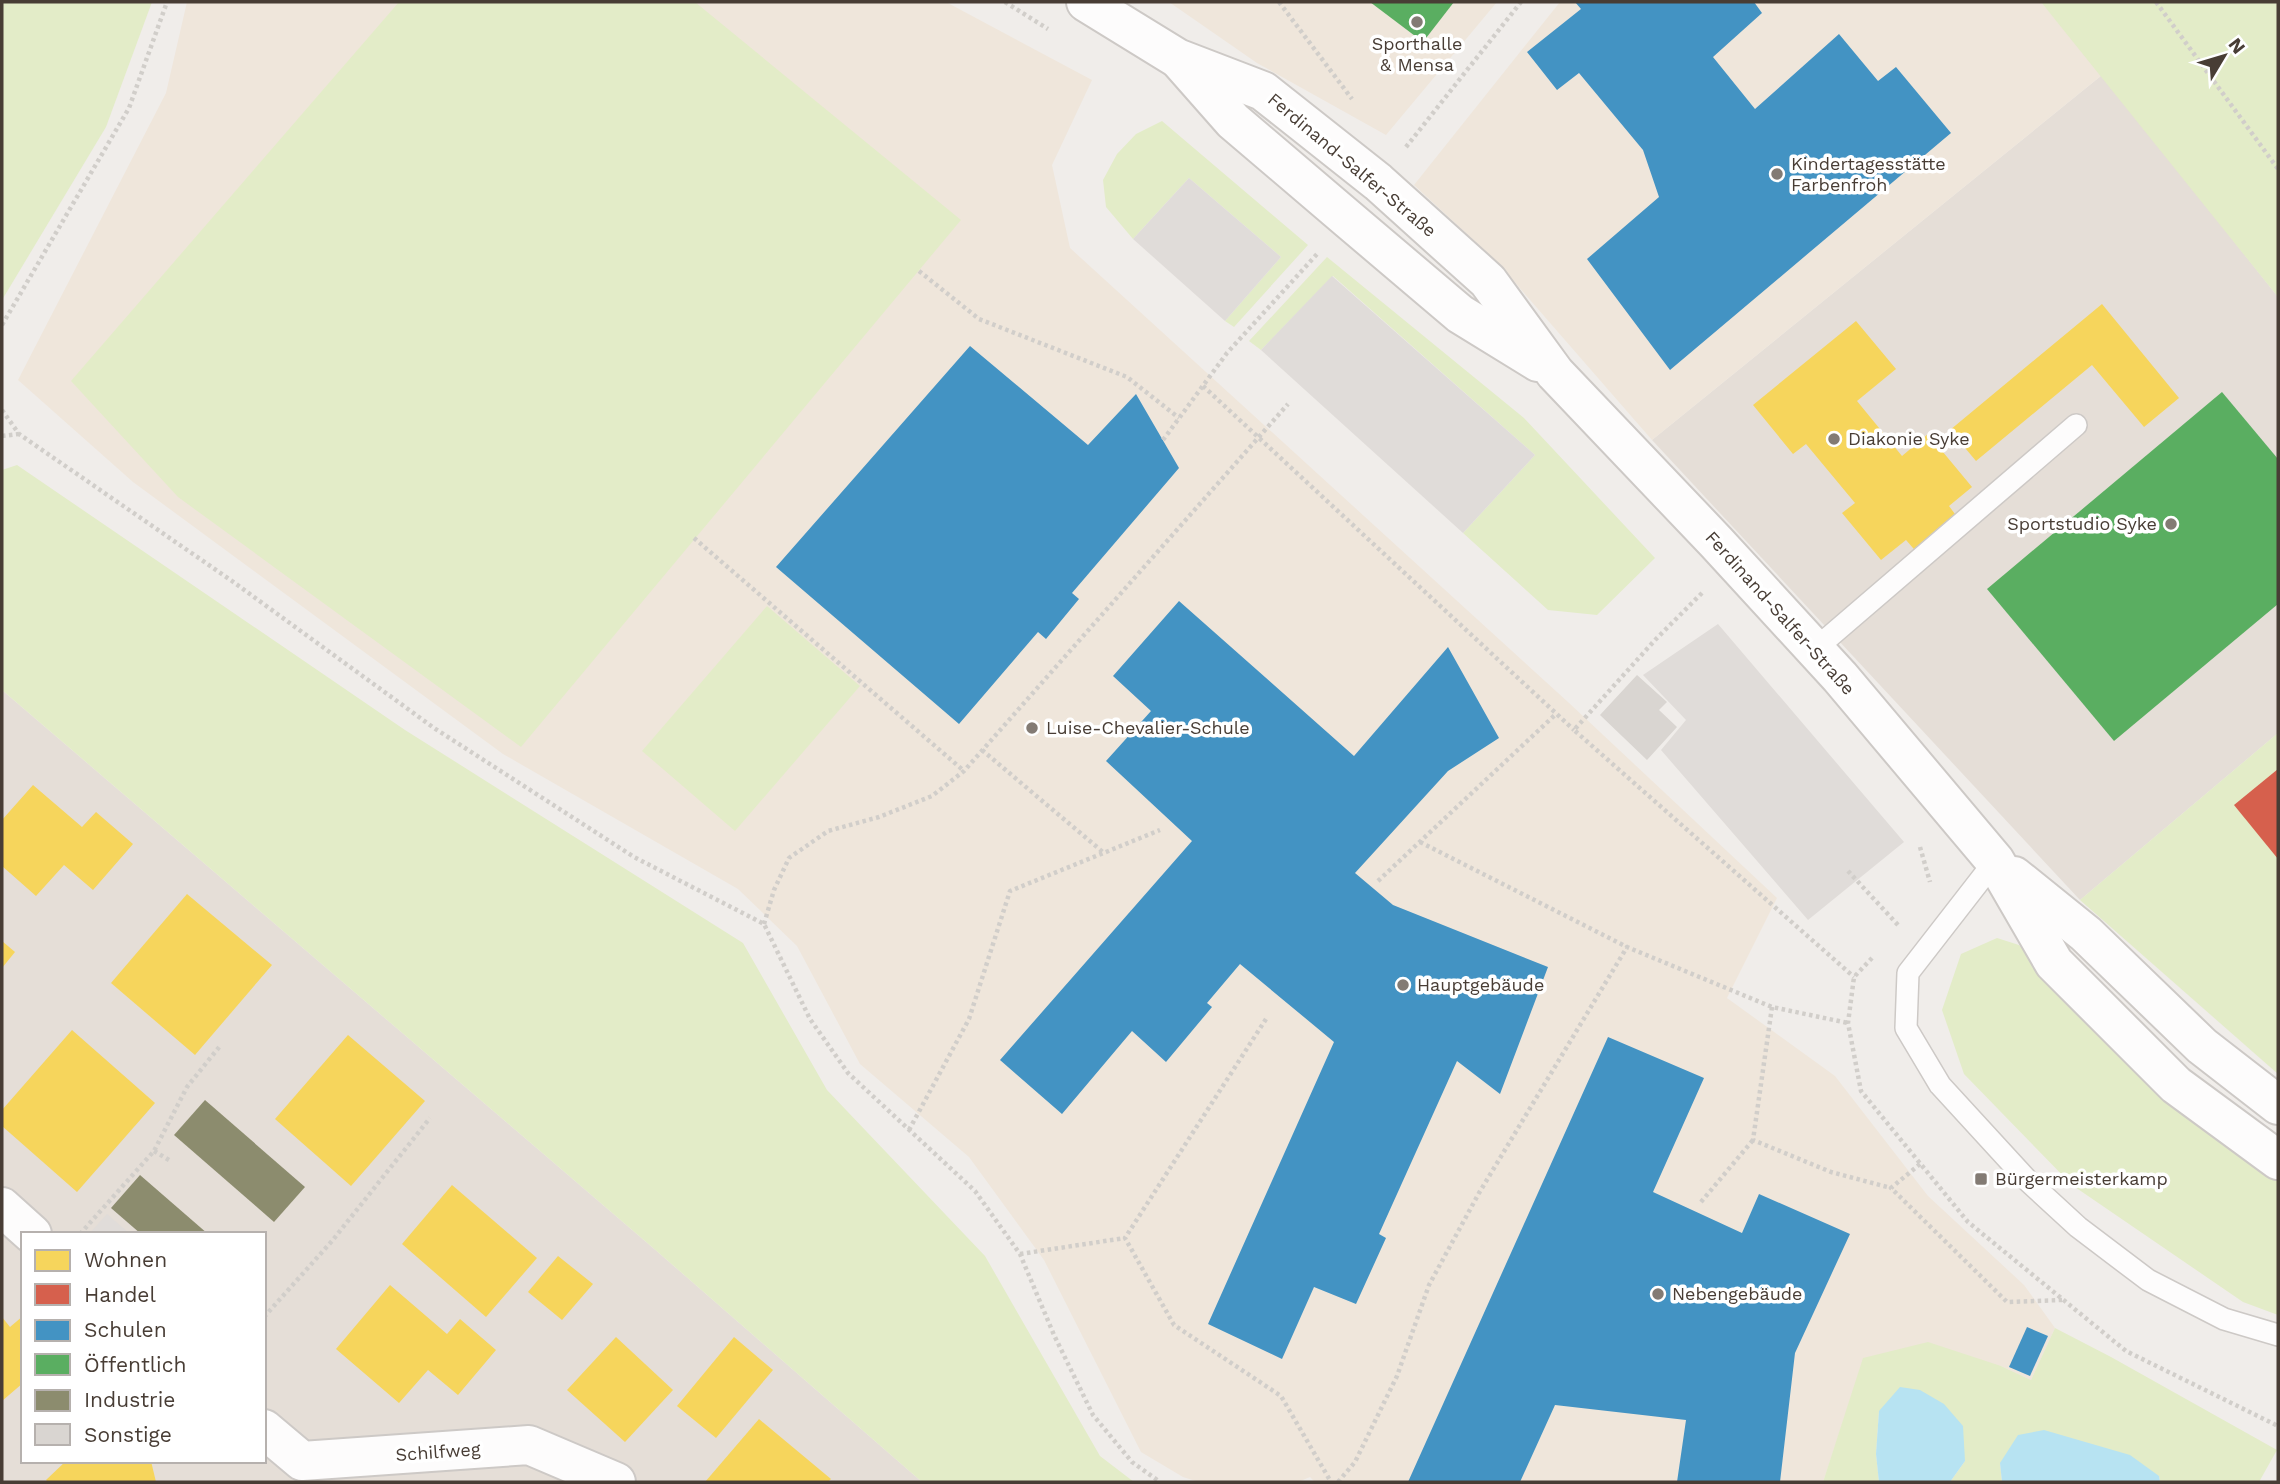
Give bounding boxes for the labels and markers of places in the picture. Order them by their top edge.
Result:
marker: Sporthalle & Mensa [1409,14,1425,30]
place label: Sporthalle & Mensa [1372,33,1462,75]
place label: Kindertagesstätte Farbenfroh [1791,153,1946,195]
marker: Kindertagesstätte Farbenfroh [1769,166,1785,182]
place label: Diakonie Syke [1848,428,1970,449]
marker: Diakonie Syke [1826,431,1842,447]
place label: Sportstudio Syke [2007,513,2157,534]
marker: Sportstudio Syke [2163,516,2179,532]
place label: Luise-Chevalier-Schule [1046,717,1250,738]
marker: Luise-Chevalier-Schule [1024,720,1040,736]
place label: Hauptgebäude [1417,974,1544,995]
marker: Hauptgebäude [1395,977,1411,993]
place label: Bürgermeisterkamp [1995,1168,2168,1189]
marker: Bürgermeisterkamp [1973,1171,1989,1187]
place label: Nebengebäude [1672,1283,1802,1304]
marker: Nebengebäude [1650,1286,1666,1302]

